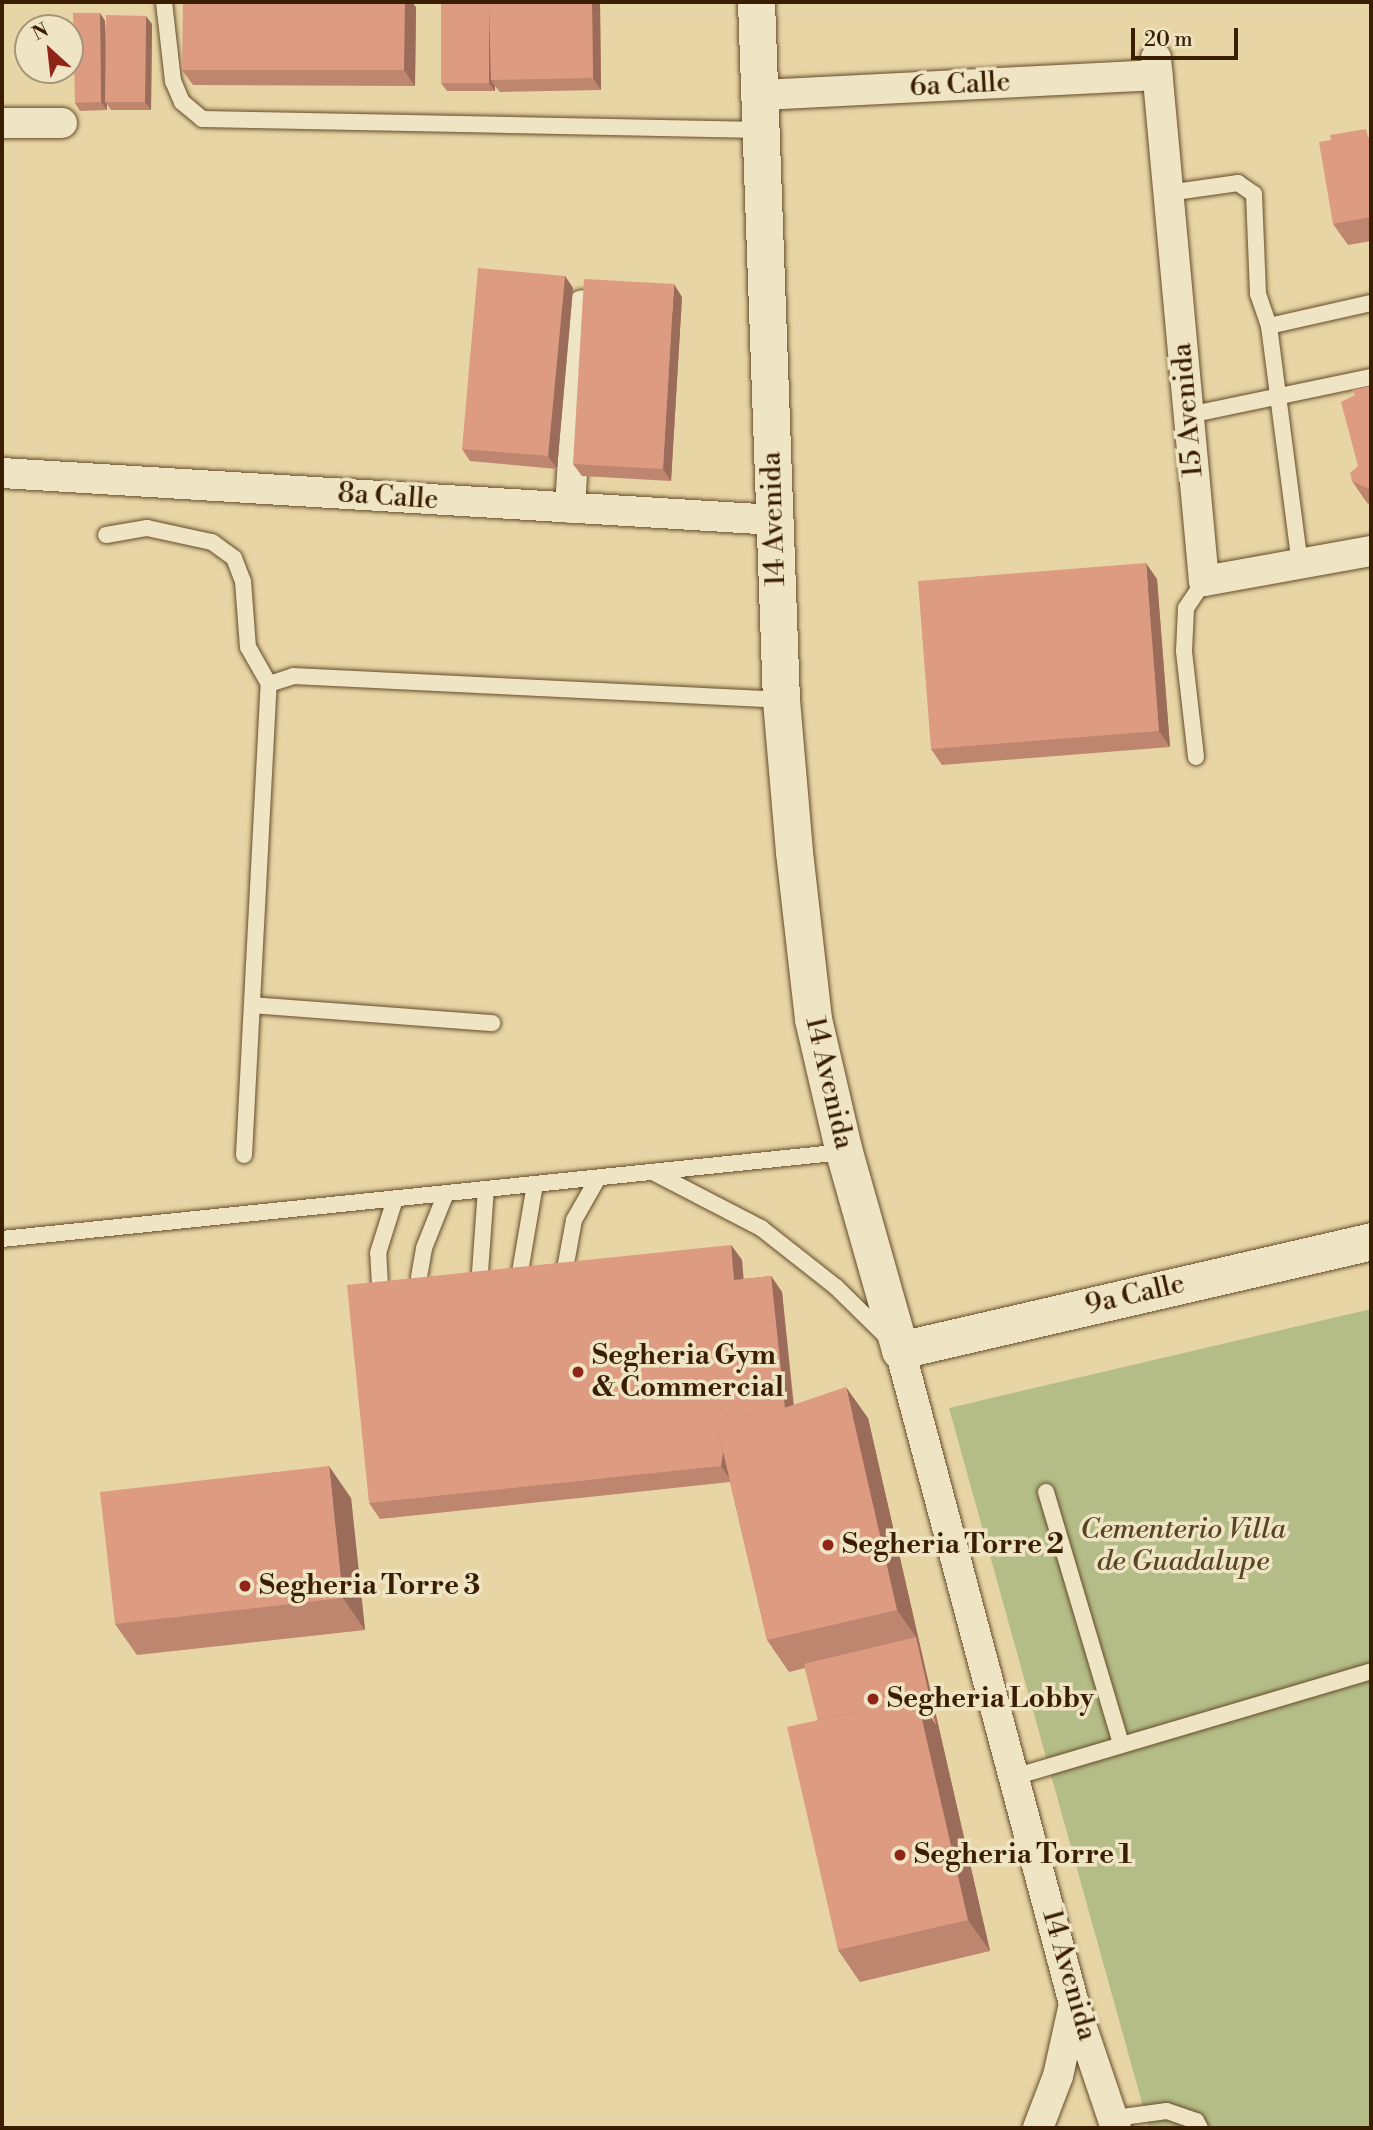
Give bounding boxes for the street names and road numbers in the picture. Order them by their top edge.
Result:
street label: 6a Calle [909,66,1011,104]
street label: 15 Avenida [1165,341,1211,479]
street label: 14 Avenida [755,451,793,587]
street label: 8a Calle [336,477,440,517]
street label: 14 Avenida [797,1014,861,1152]
street label: 9a Calle [1082,1267,1188,1323]
street label: 14 Avenida [1034,1906,1104,2044]

